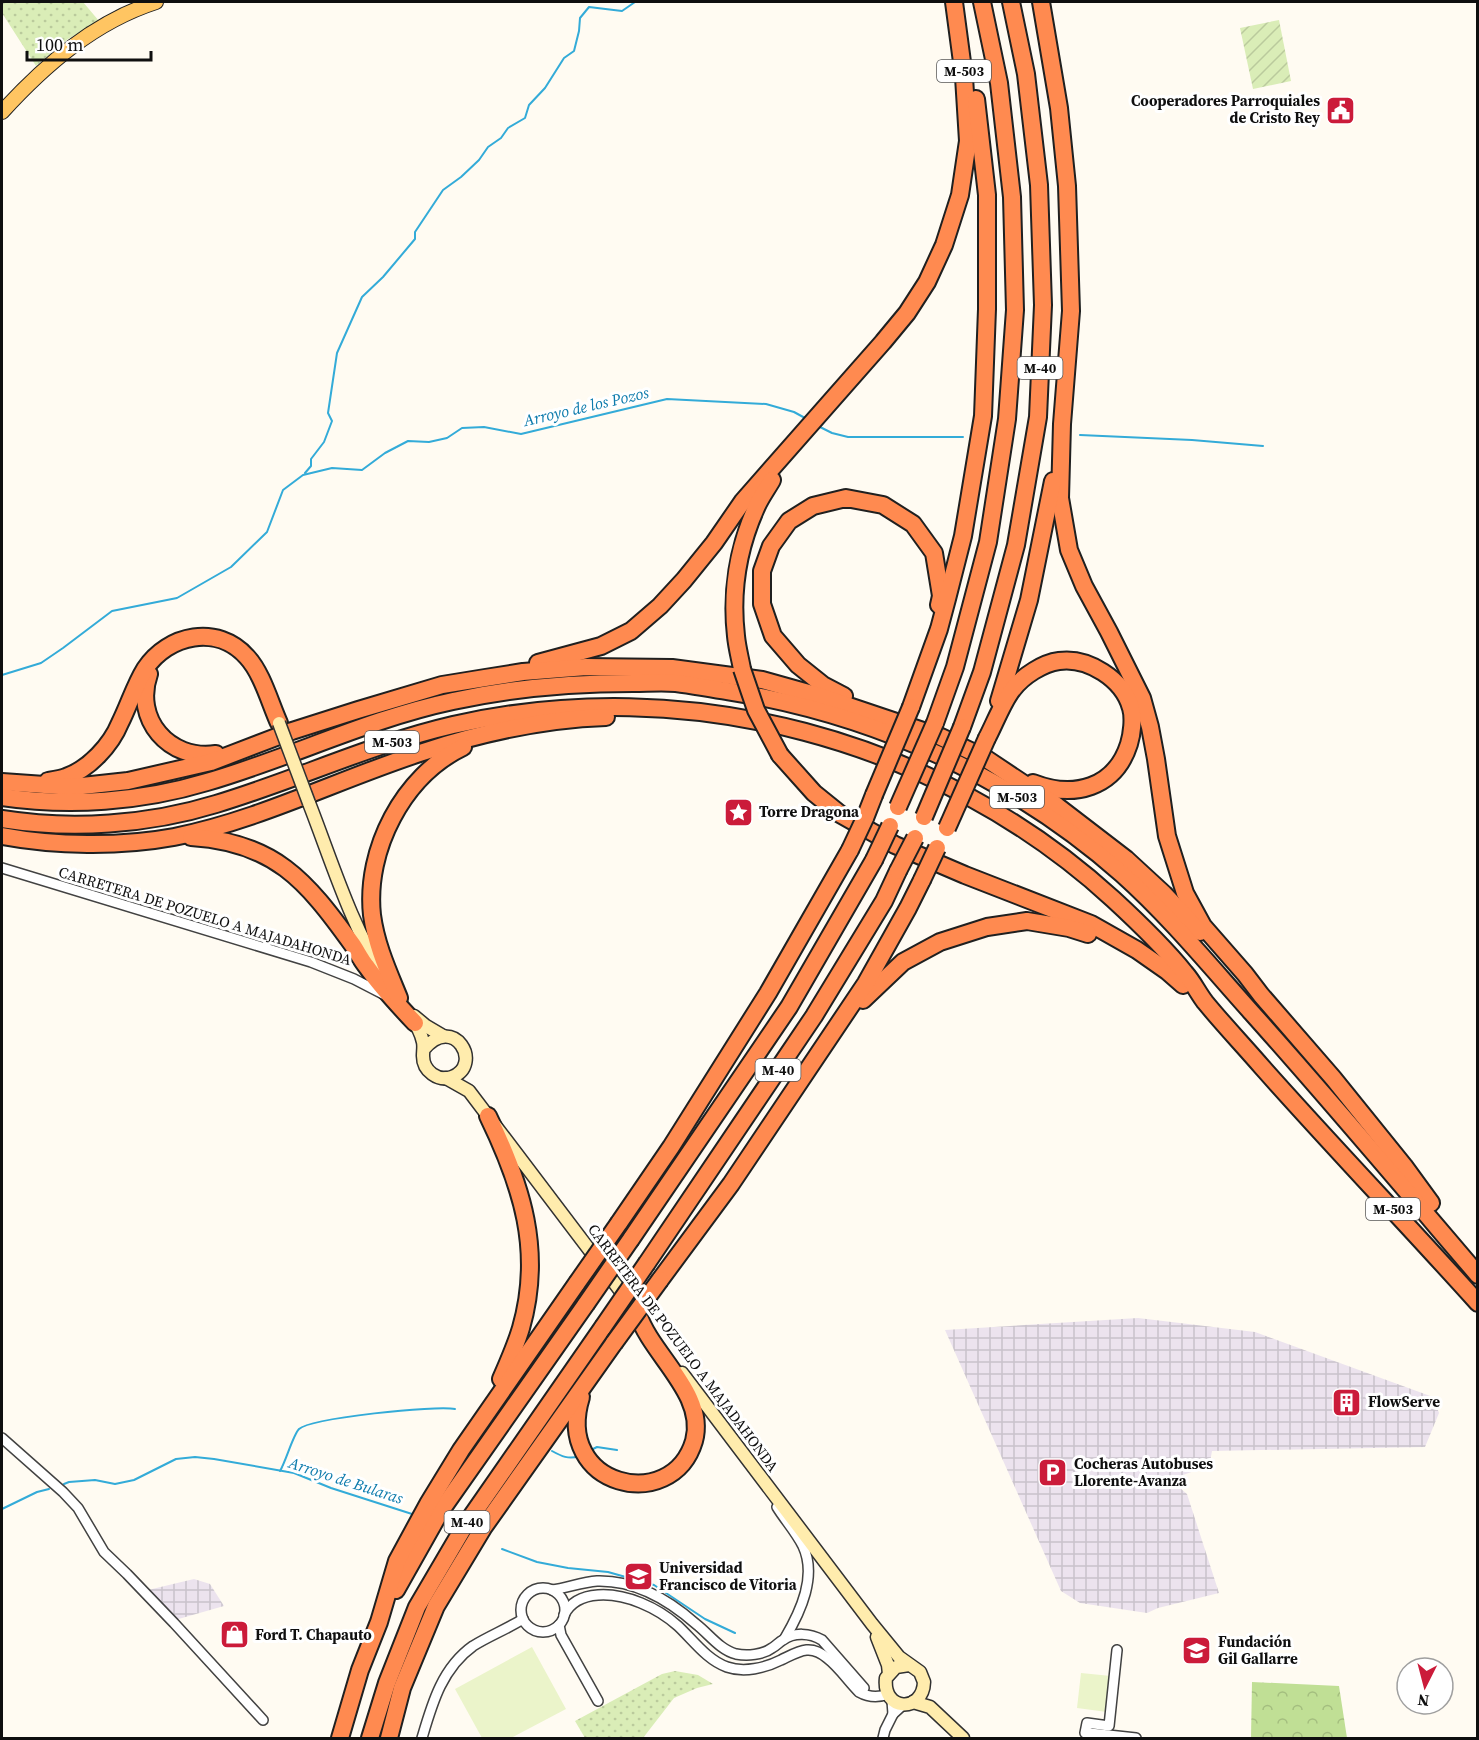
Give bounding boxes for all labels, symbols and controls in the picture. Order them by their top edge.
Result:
scale bar [27,24,152,62]
text: 100 m [36,32,83,57]
road number: M-503 [937,60,991,82]
place label: Cooperadores Parroquiales de Cristo Rey [1131,90,1320,128]
public building icon: Cooperadores Parroquiales de Cristo Rey [1325,94,1357,126]
road number: M-40 [1018,357,1062,379]
water label: Arroyo de los Pozos [520,381,651,431]
road number: M-503 [365,731,419,753]
road number: M-503 [990,786,1044,808]
place icon: Torre Dragona [722,796,754,828]
place label: Torre Dragona [759,801,860,822]
street label: CARRETERA DE POZUELO A MAJADAHONDA [56,861,354,970]
road number: M-40 [756,1059,800,1081]
road number: M-503 [1366,1198,1420,1220]
street label: CARRETERA DE POZUELO A MAJADAHONDA [583,1219,784,1476]
building icon: FlowServe [1331,1386,1363,1418]
place label: FlowServe [1368,1391,1440,1412]
water label: Arroyo de Bularas [285,1451,406,1509]
place label: Cocheras Autobuses Llorente-Avanza [1074,1453,1213,1491]
parking icon: Cocheras Autobuses Llorente-Avanza [1037,1457,1069,1489]
road number: M-40 [444,1511,490,1533]
place label: Universidad Francisco de Vitoria [659,1557,798,1595]
school or university icon: Universidad Francisco de Vitoria [622,1561,654,1593]
shop icon: Ford T. Chapauto [218,1619,250,1651]
place label: Ford T. Chapauto [255,1624,372,1645]
place label: Fundación Gil Gallarre [1218,1631,1298,1669]
school or university icon: Fundación Gil Gallarre [1181,1635,1213,1667]
north arrow [1395,1656,1455,1716]
text: N [1416,1689,1430,1712]

